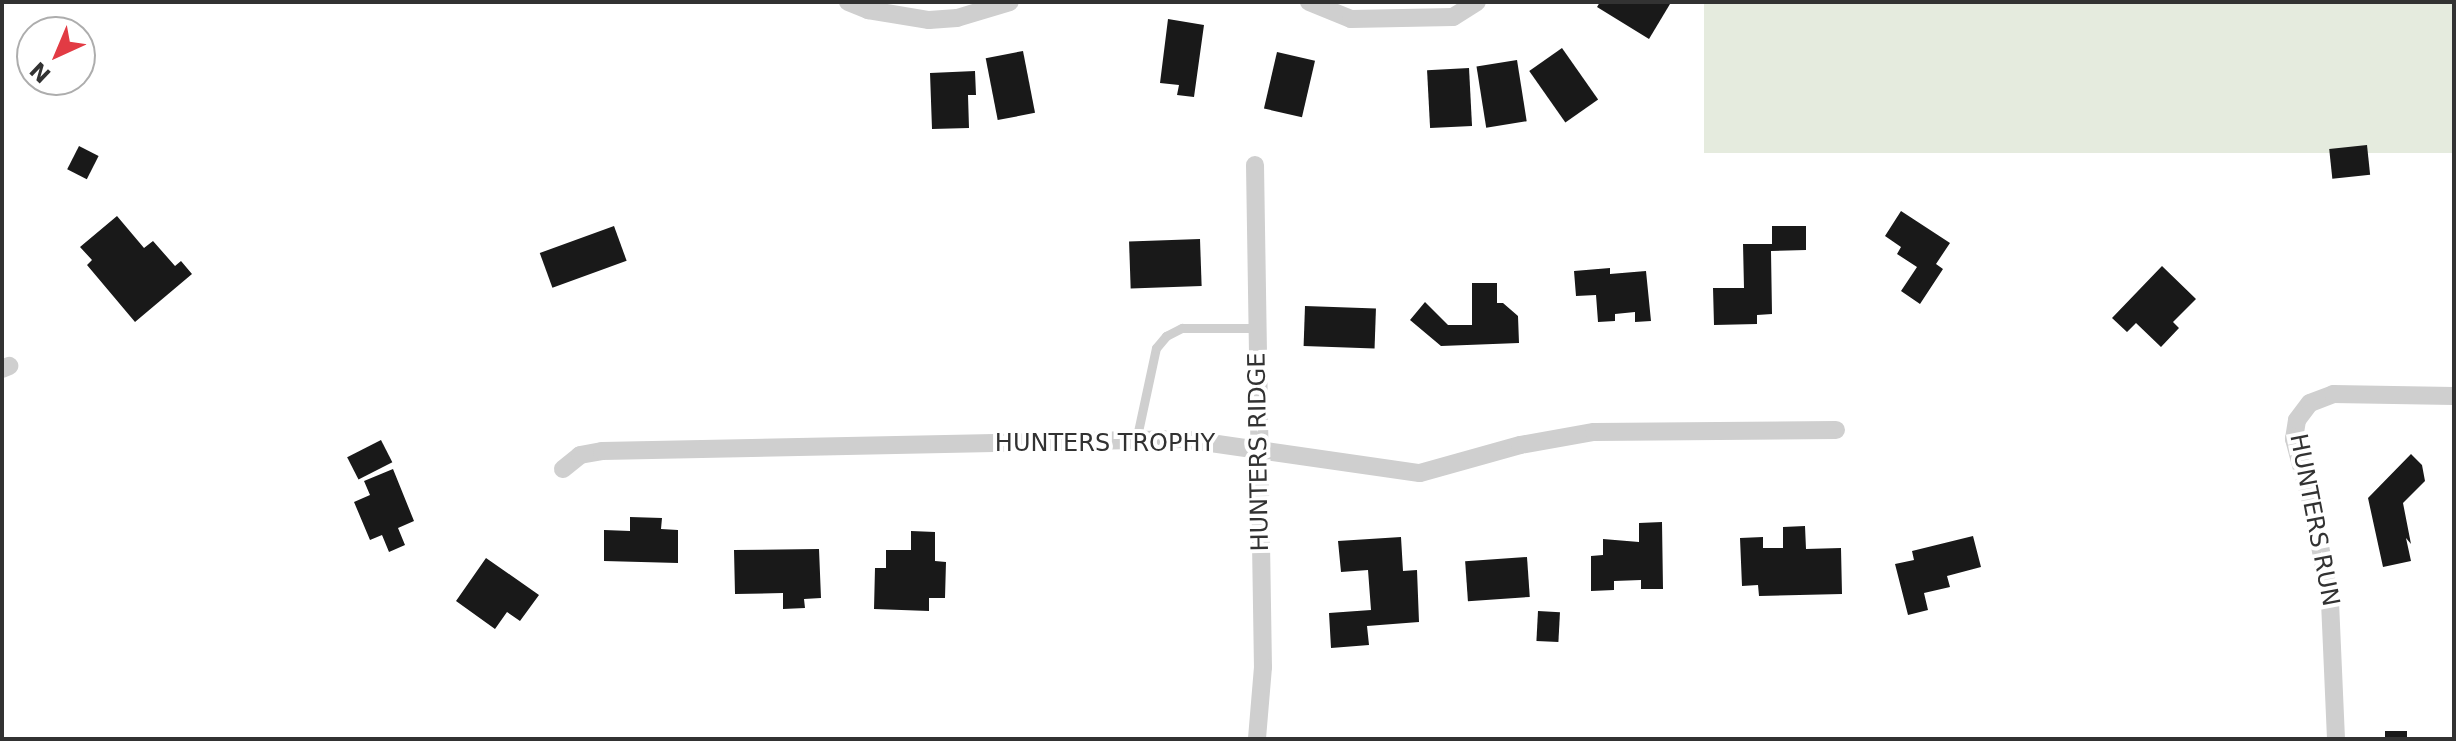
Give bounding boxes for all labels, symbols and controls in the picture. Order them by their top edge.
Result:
north arrow [16,16,96,96]
text: N [25,57,56,88]
street label: HUNTERS RIDGE [1243,352,1275,552]
street label: HUNTERS TROPHY [995,430,1215,458]
street label: HUNTERS RUN [2283,431,2345,609]

